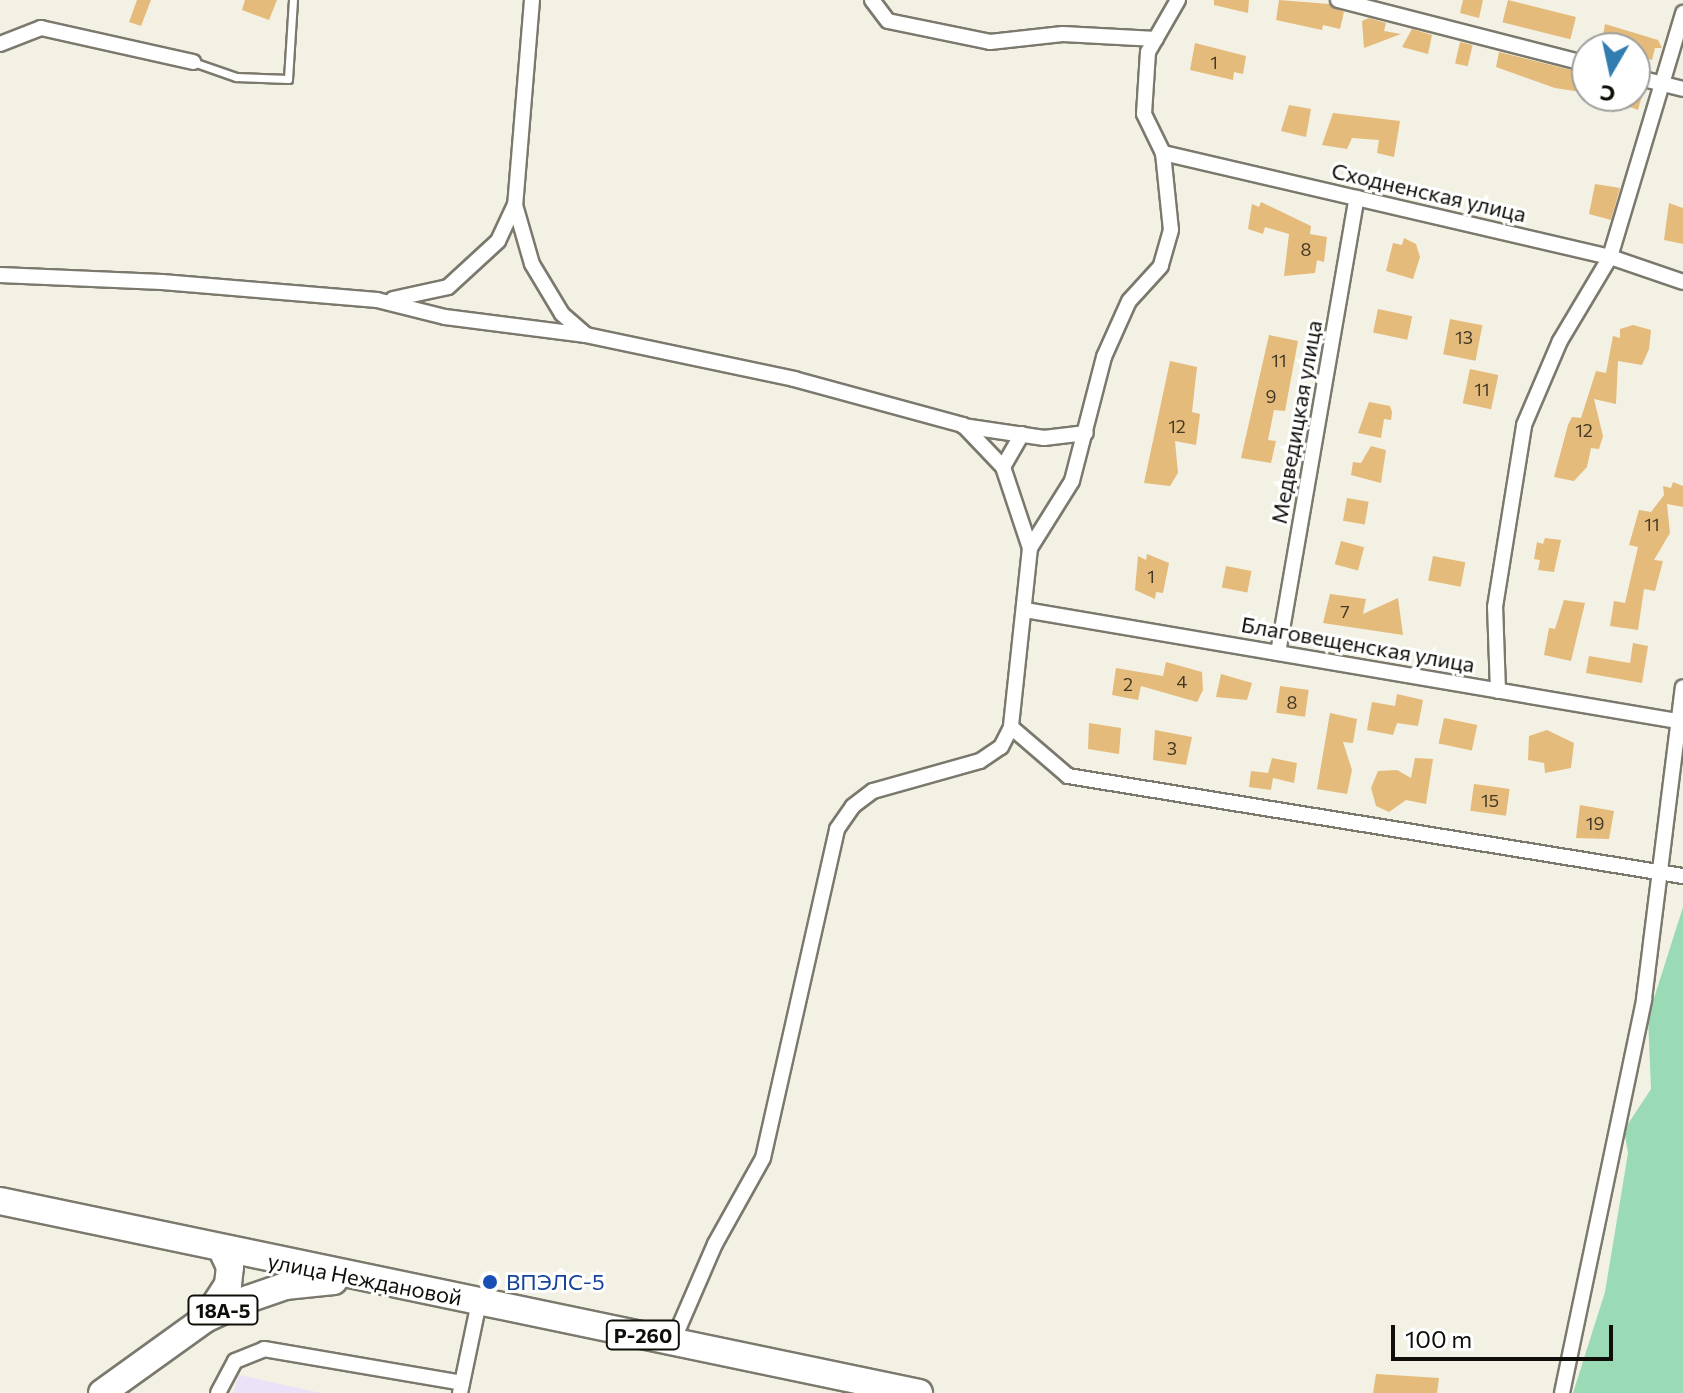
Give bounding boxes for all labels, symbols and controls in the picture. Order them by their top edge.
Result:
north arrow [1571,32,1651,112]
house number: 1 [1210,51,1218,73]
text: С [1598,80,1617,109]
street label: Сходненская улица [1329,157,1529,227]
house number: 8 [1301,238,1311,260]
street label: Медведицкая улица [1265,318,1327,526]
house number: 13 [1455,326,1473,348]
house number: 11 [1271,349,1287,371]
house number: 11 [1474,378,1490,400]
house number: 9 [1266,385,1276,407]
house number: 12 [1168,415,1186,437]
house number: 12 [1575,419,1593,441]
house number: 11 [1644,513,1660,535]
house number: 1 [1147,565,1155,587]
house number: 7 [1340,600,1350,622]
street label: Благовещенская улица [1239,610,1477,678]
house number: 4 [1177,670,1187,692]
house number: 2 [1123,673,1133,695]
house number: 8 [1287,691,1297,713]
house number: 3 [1167,737,1177,759]
house number: 15 [1481,789,1499,811]
house number: 19 [1586,812,1604,834]
street label: улица Неждановой [266,1247,464,1311]
place label: ВПЭЛС-5 [506,1269,605,1295]
marker: ВПЭЛС-5 [481,1273,499,1291]
road number: 18А-5 [187,1294,259,1326]
scale bar [1395,1309,1617,1359]
road number: Р-260 [605,1319,681,1351]
text: 100 m [1405,1324,1472,1353]

